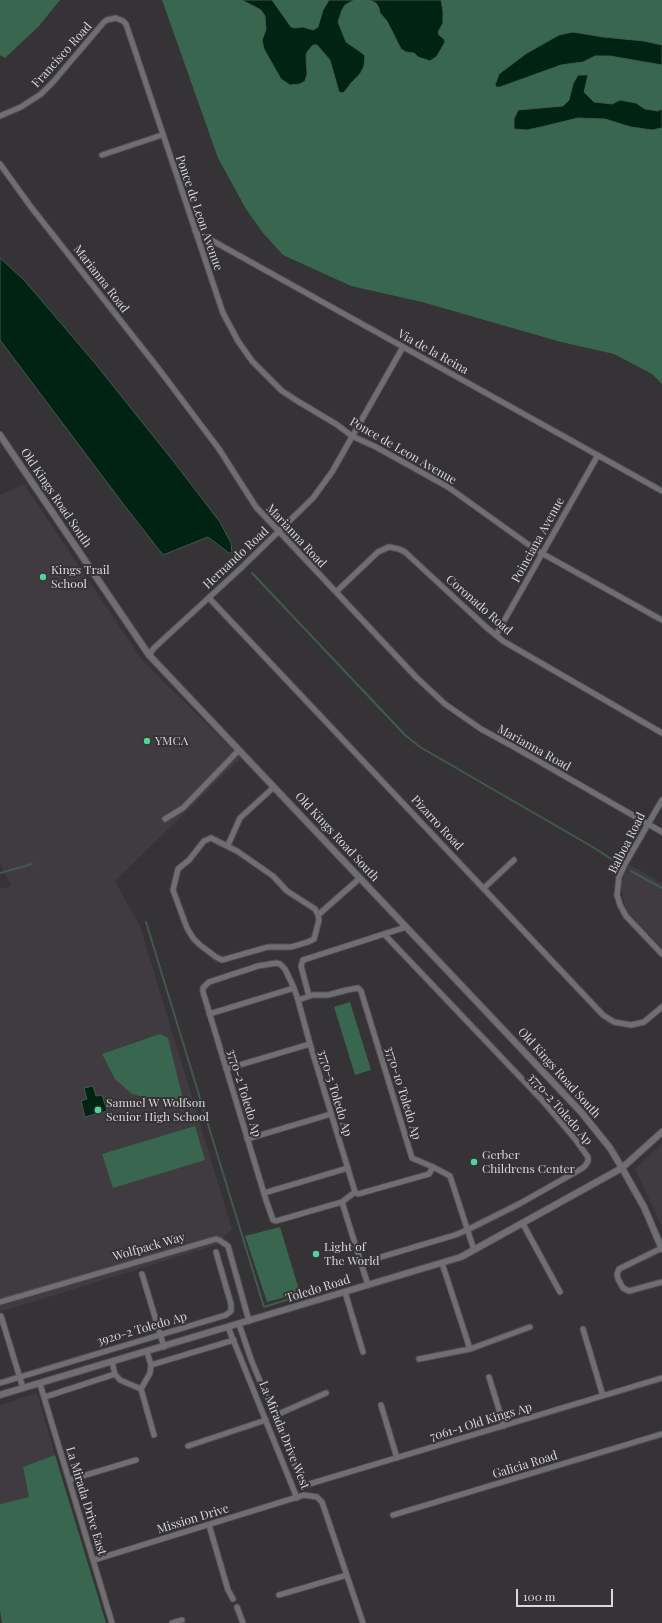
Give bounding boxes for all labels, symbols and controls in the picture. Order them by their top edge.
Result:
street label: Francisco Road [29,19,95,91]
street label: Ponce de Leon Avenue [172,153,226,273]
street label: Marianna Road [70,242,132,316]
street label: Via de la Reina [395,327,471,377]
street label: Ponce de Leon Avenue [347,415,459,487]
street label: Old Kings Road South [17,446,95,550]
street label: Poinciana Avenue [509,495,567,585]
street label: Marianna Road [263,501,329,571]
street label: Hernando Road [200,524,272,592]
place label: Kings Trail School [51,563,110,591]
marker: Kings Trail School [38,572,48,582]
street label: Coronado Road [443,572,515,638]
street label: Marianna Road [495,722,573,774]
place label: YMCA [155,734,188,748]
marker: YMCA [142,736,152,746]
street label: Old Kings Road South [292,789,382,885]
street label: Pizarro Road [408,793,466,853]
street label: Balboa Road [605,810,649,876]
street label: Old Kings Road South [515,1025,603,1121]
street label: 3770-10 Toledo Ap [382,1045,424,1141]
street label: 3770-2 Toledo Ap [224,1047,264,1139]
street label: 3770-5 Toledo Ap [315,1048,355,1138]
street label: 3770-2 Toledo Ap [525,1070,595,1148]
place label: Samuel W Wolfson Senior High School [106,1096,209,1124]
marker: Samuel W Wolfson Senior High School [93,1105,103,1115]
place label: Gerber Childrens Center [482,1148,575,1176]
marker: Gerber Childrens Center [469,1157,479,1167]
street label: Wolfpack Way [111,1230,187,1264]
place label: Light of The World [324,1240,379,1268]
marker: Light of The World [311,1249,321,1259]
street label: Toledo Road [284,1272,352,1306]
street label: 3920-2 Toledo Ap [95,1309,189,1349]
street label: La Mirada Drive West [256,1379,312,1491]
street label: 7061-1 Old Kings Ap [428,1400,534,1444]
street label: La Mirada Drive East [63,1445,109,1557]
street label: Galicia Road [491,1448,559,1482]
street label: Mission Drive [155,1501,231,1537]
scale bar [518,1581,615,1607]
text: 100 m [523,1588,555,1604]

